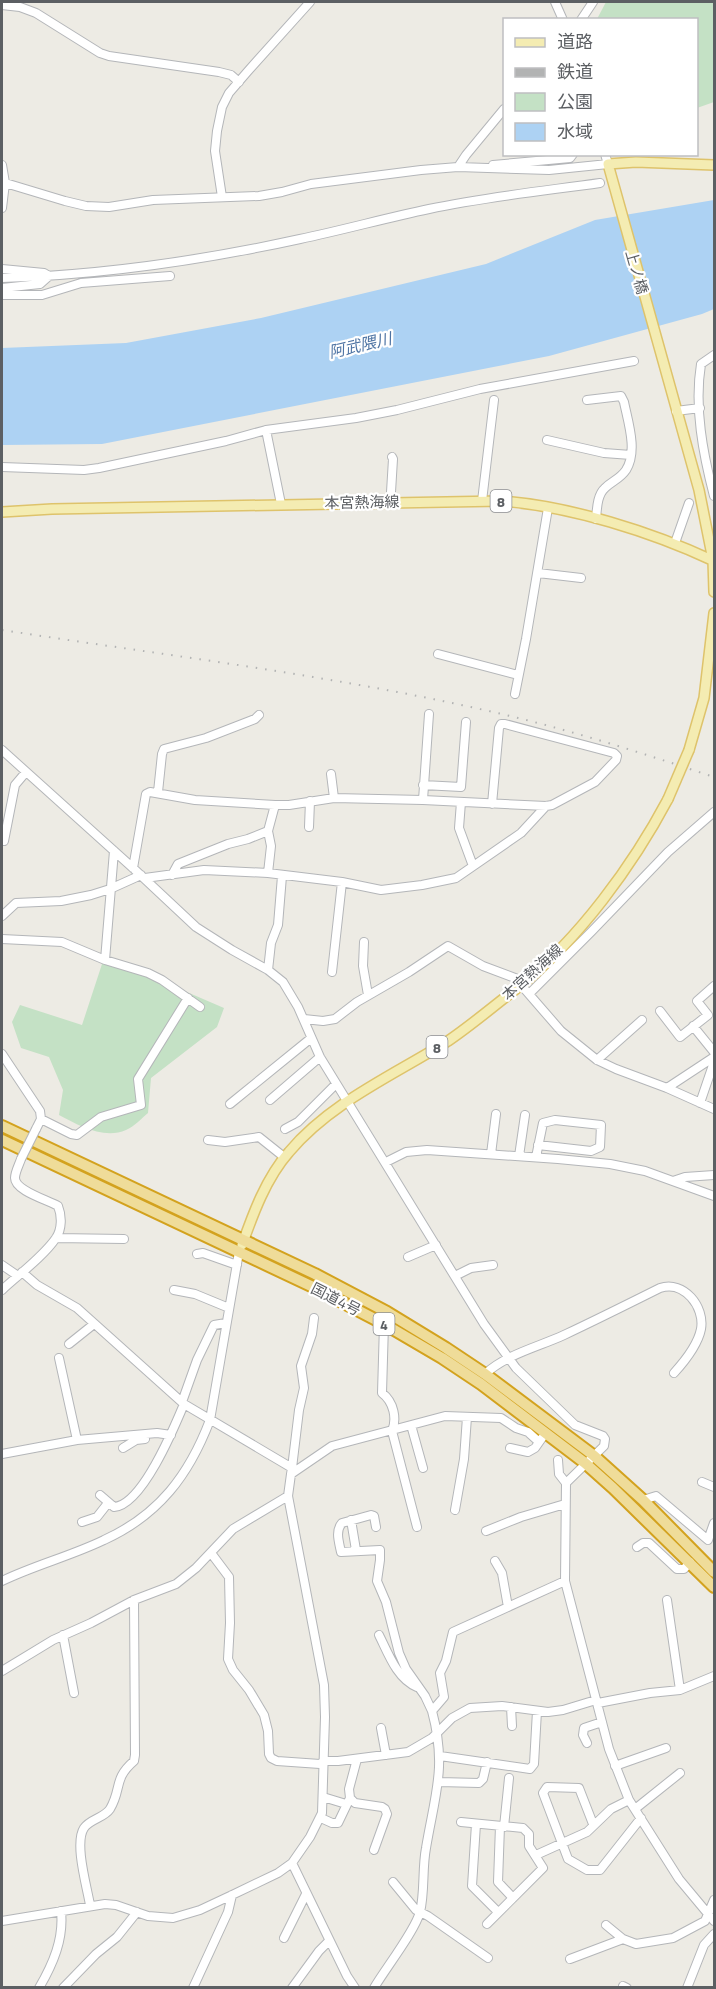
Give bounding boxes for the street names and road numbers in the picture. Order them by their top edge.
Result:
street label: 上ノ橋 [620,247,654,297]
street label: 本宮熱海線 [324,490,400,514]
road number: 8 [490,490,512,512]
street label: 本宮熱海線 [496,938,568,1006]
road number: 8 [426,1036,448,1058]
street label: 国道4号 [307,1277,365,1321]
road number: 4 [374,1313,394,1335]

